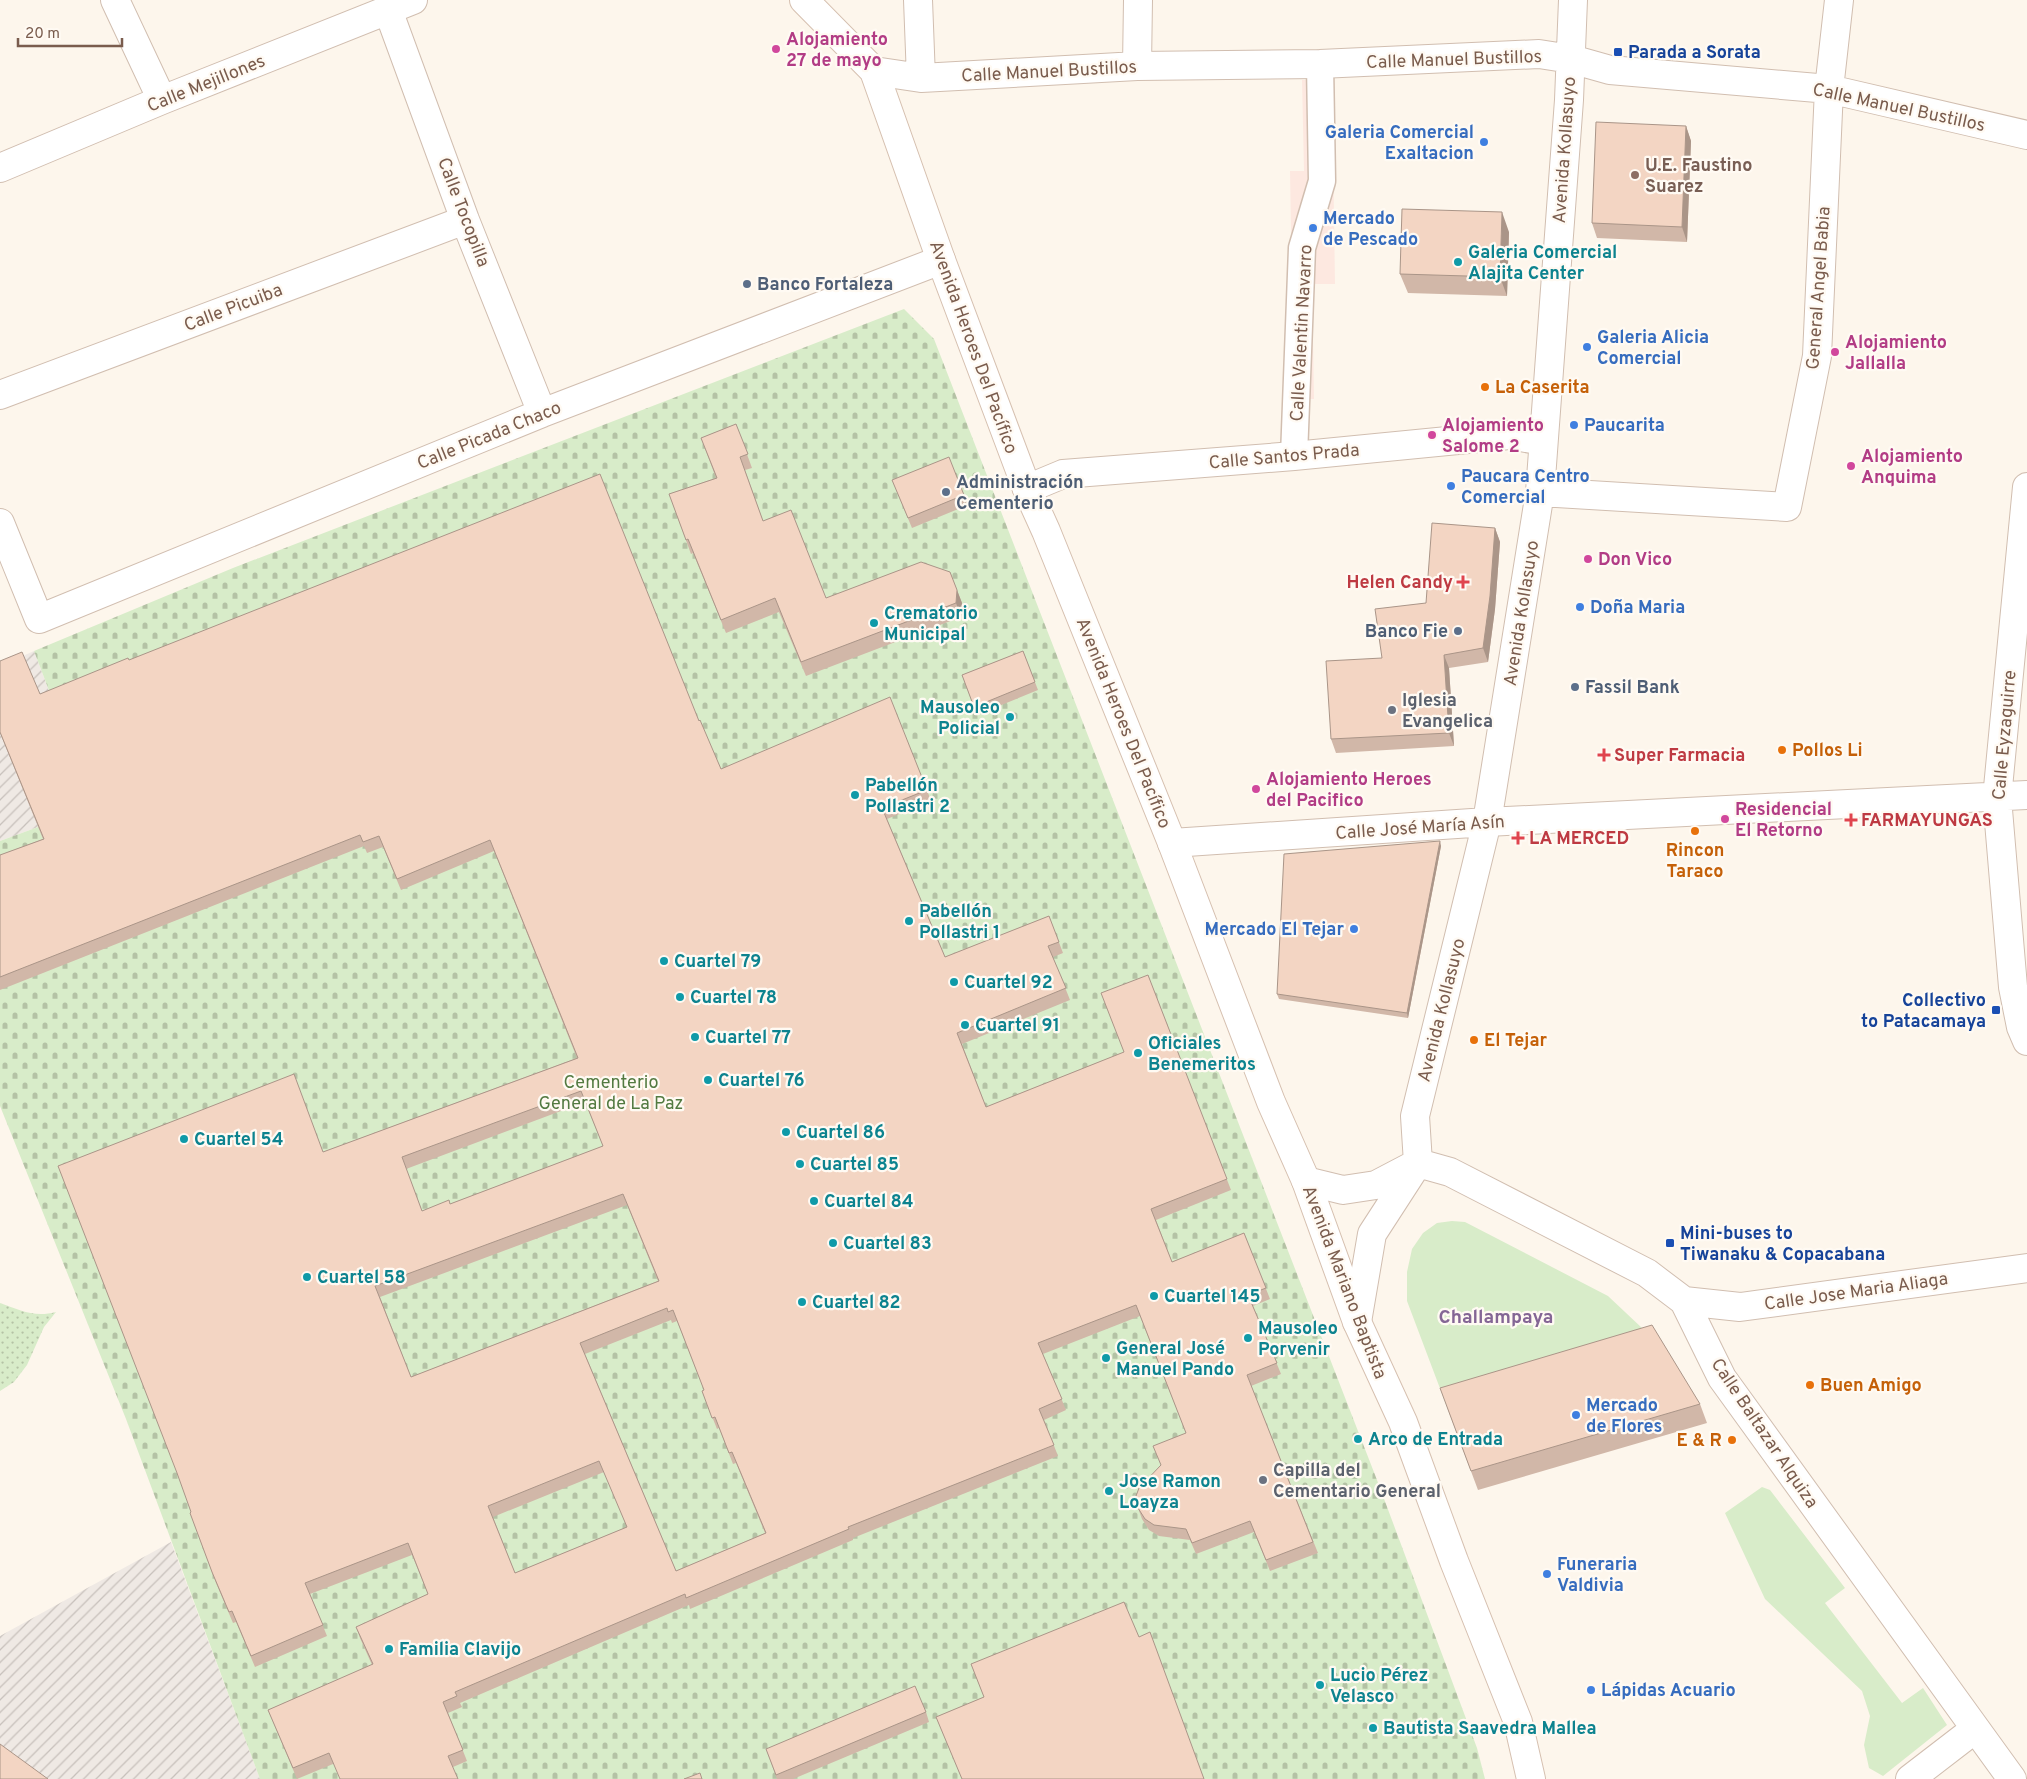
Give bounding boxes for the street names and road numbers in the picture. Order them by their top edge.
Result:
street label: Calle Manuel Bustillos [1366,46,1542,75]
street label: Calle Mejillones [144,50,269,119]
street label: Calle Manuel Bustillos [961,56,1137,89]
street label: Avenida Kollasuyo [1549,76,1582,224]
street label: Calle Manuel Bustillos [1810,79,1987,138]
street label: Calle Tocopilla [431,154,494,271]
street label: General Angel Babia [1802,206,1837,371]
street label: Avenida Heroes Del Pacífico [923,238,1022,457]
street label: Calle Valentin Navarro [1286,244,1319,422]
street label: Calle Picuiba [181,279,286,338]
street label: Calle Picada Chaco [414,397,565,476]
street label: Calle Santos Prada [1208,439,1360,476]
street label: Avenida Kollasuyo [1500,539,1545,688]
street label: Avenida Heroes Del Pacífico [1070,615,1175,832]
street label: Calle Eyzaguirre [1988,669,2023,801]
street label: Calle José María Asín [1335,811,1506,846]
street label: Avenida Kollasuyo [1413,936,1471,1085]
street label: Avenida Mariano Baptista [1296,1183,1391,1383]
street label: Calle Jose Maria Aliaga [1763,1268,1950,1317]
street label: Calle Baltazar Alquiza [1705,1354,1823,1513]

